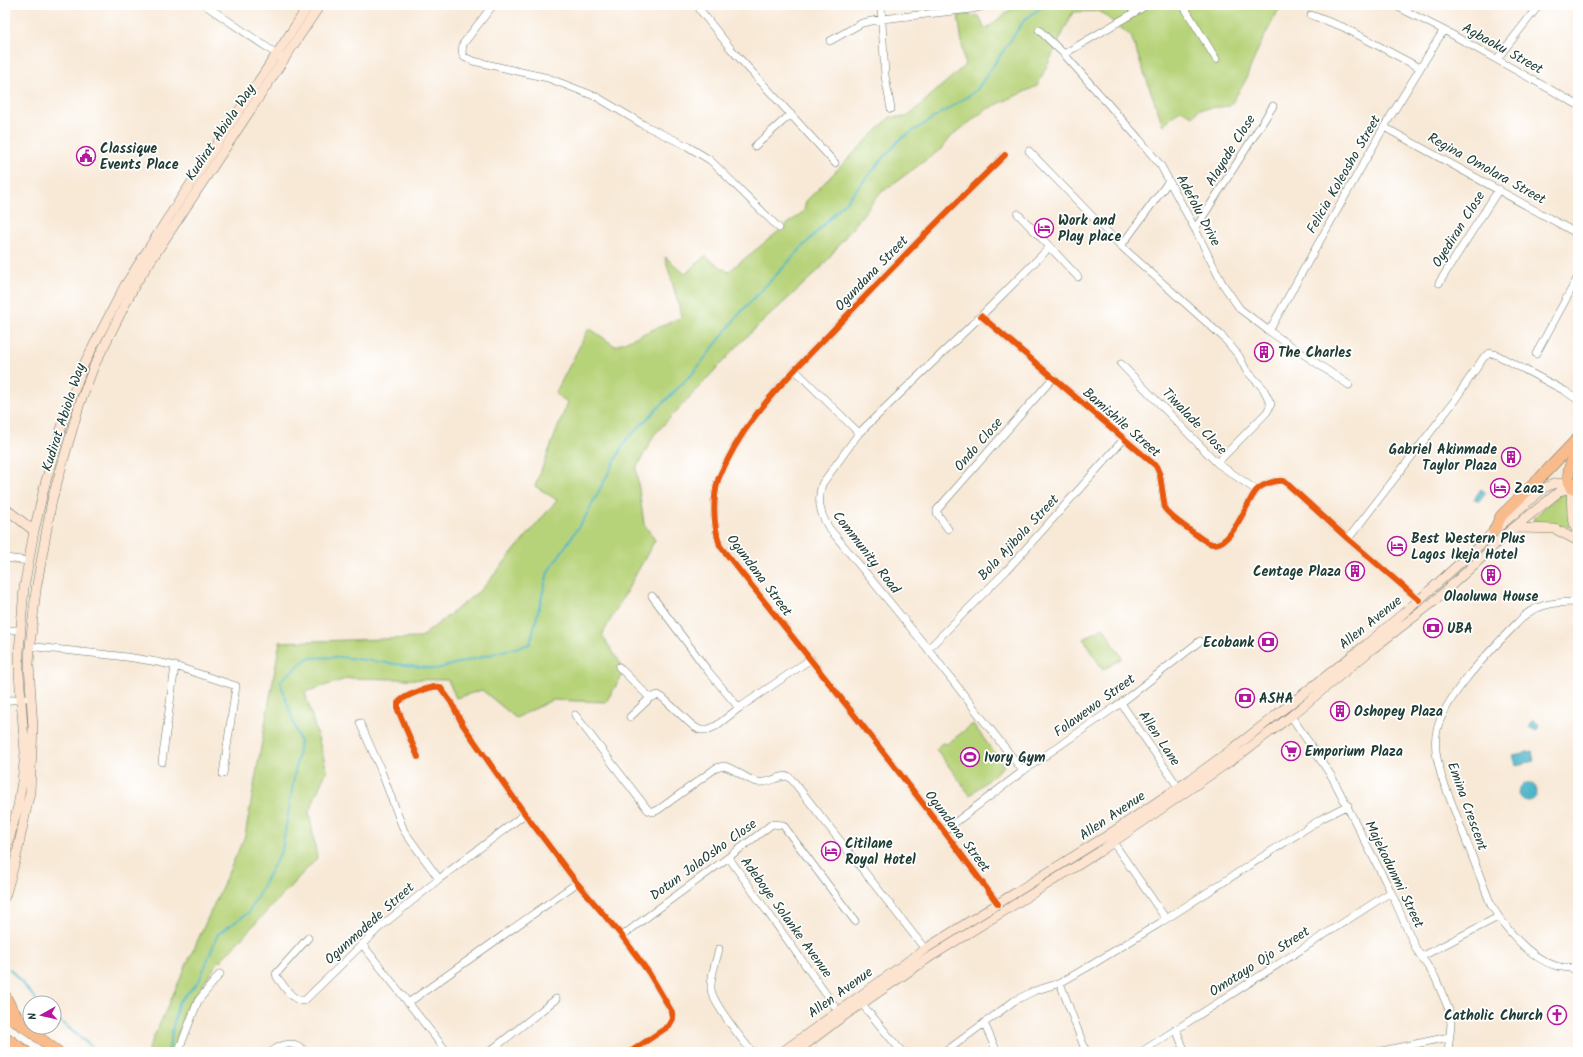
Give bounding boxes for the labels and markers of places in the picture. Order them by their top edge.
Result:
place label: Classique Events Place [100,138,179,176]
public building icon: Classique Events Place [75,145,97,167]
place label: Work and Play place [1058,210,1121,248]
hotel icon: Work and Play place [1033,217,1055,239]
building icon: The Charles [1253,341,1275,363]
place label: The Charles [1278,342,1352,364]
place label: Gabriel Akinmade Taylor Plaza [1389,439,1497,477]
building icon: Gabriel Akinmade Taylor Plaza [1500,446,1522,468]
hotel icon: Zaaz [1489,477,1511,499]
place label: Zaaz [1514,478,1544,500]
place label: Best Western Plus Lagos Ikeja Hotel [1411,528,1526,566]
hotel icon: Best Western Plus Lagos Ikeja Hotel [1386,535,1408,557]
building icon: Centage Plaza [1344,560,1366,582]
place label: Centage Plaza [1253,561,1341,583]
building icon: Olaoluwa House [1480,564,1502,586]
place label: Olaoluwa House [1444,586,1538,608]
bank icon: UBA [1422,617,1444,639]
place label: UBA [1447,618,1473,640]
bank icon: Ecobank [1257,631,1279,653]
place label: Ecobank [1203,632,1255,654]
bank icon: ASHA [1234,687,1256,709]
place label: ASHA [1259,688,1294,710]
building icon: Oshopey Plaza [1329,700,1351,722]
place label: Oshopey Plaza [1354,701,1443,723]
supermarket icon: Emporium Plaza [1280,740,1302,762]
place label: Emporium Plaza [1305,741,1403,763]
sports icon: Ivory Gym [959,746,981,768]
place label: Ivory Gym [984,747,1046,769]
place label: Citilane Royal Hotel [845,833,916,871]
hotel icon: Citilane Royal Hotel [820,840,842,862]
church icon: Catholic Church [1546,1004,1568,1026]
place label: Catholic Church [1444,1005,1543,1027]

